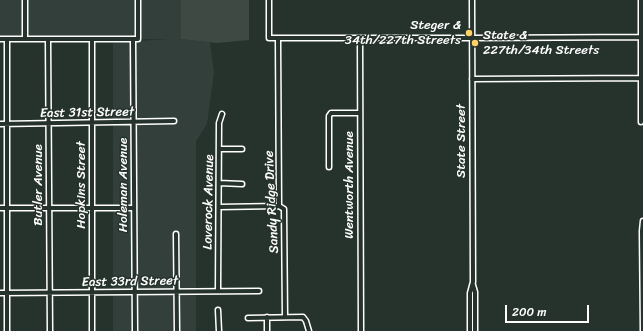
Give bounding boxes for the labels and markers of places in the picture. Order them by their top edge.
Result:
place label: Steger & 34th/227th Streets [345,18,461,49]
marker: Steger & 34th/227th Streets [464,28,474,38]
place label: State & 227th/34th Streets [483,28,599,59]
marker: State & 227th/34th Streets [470,38,480,48]

